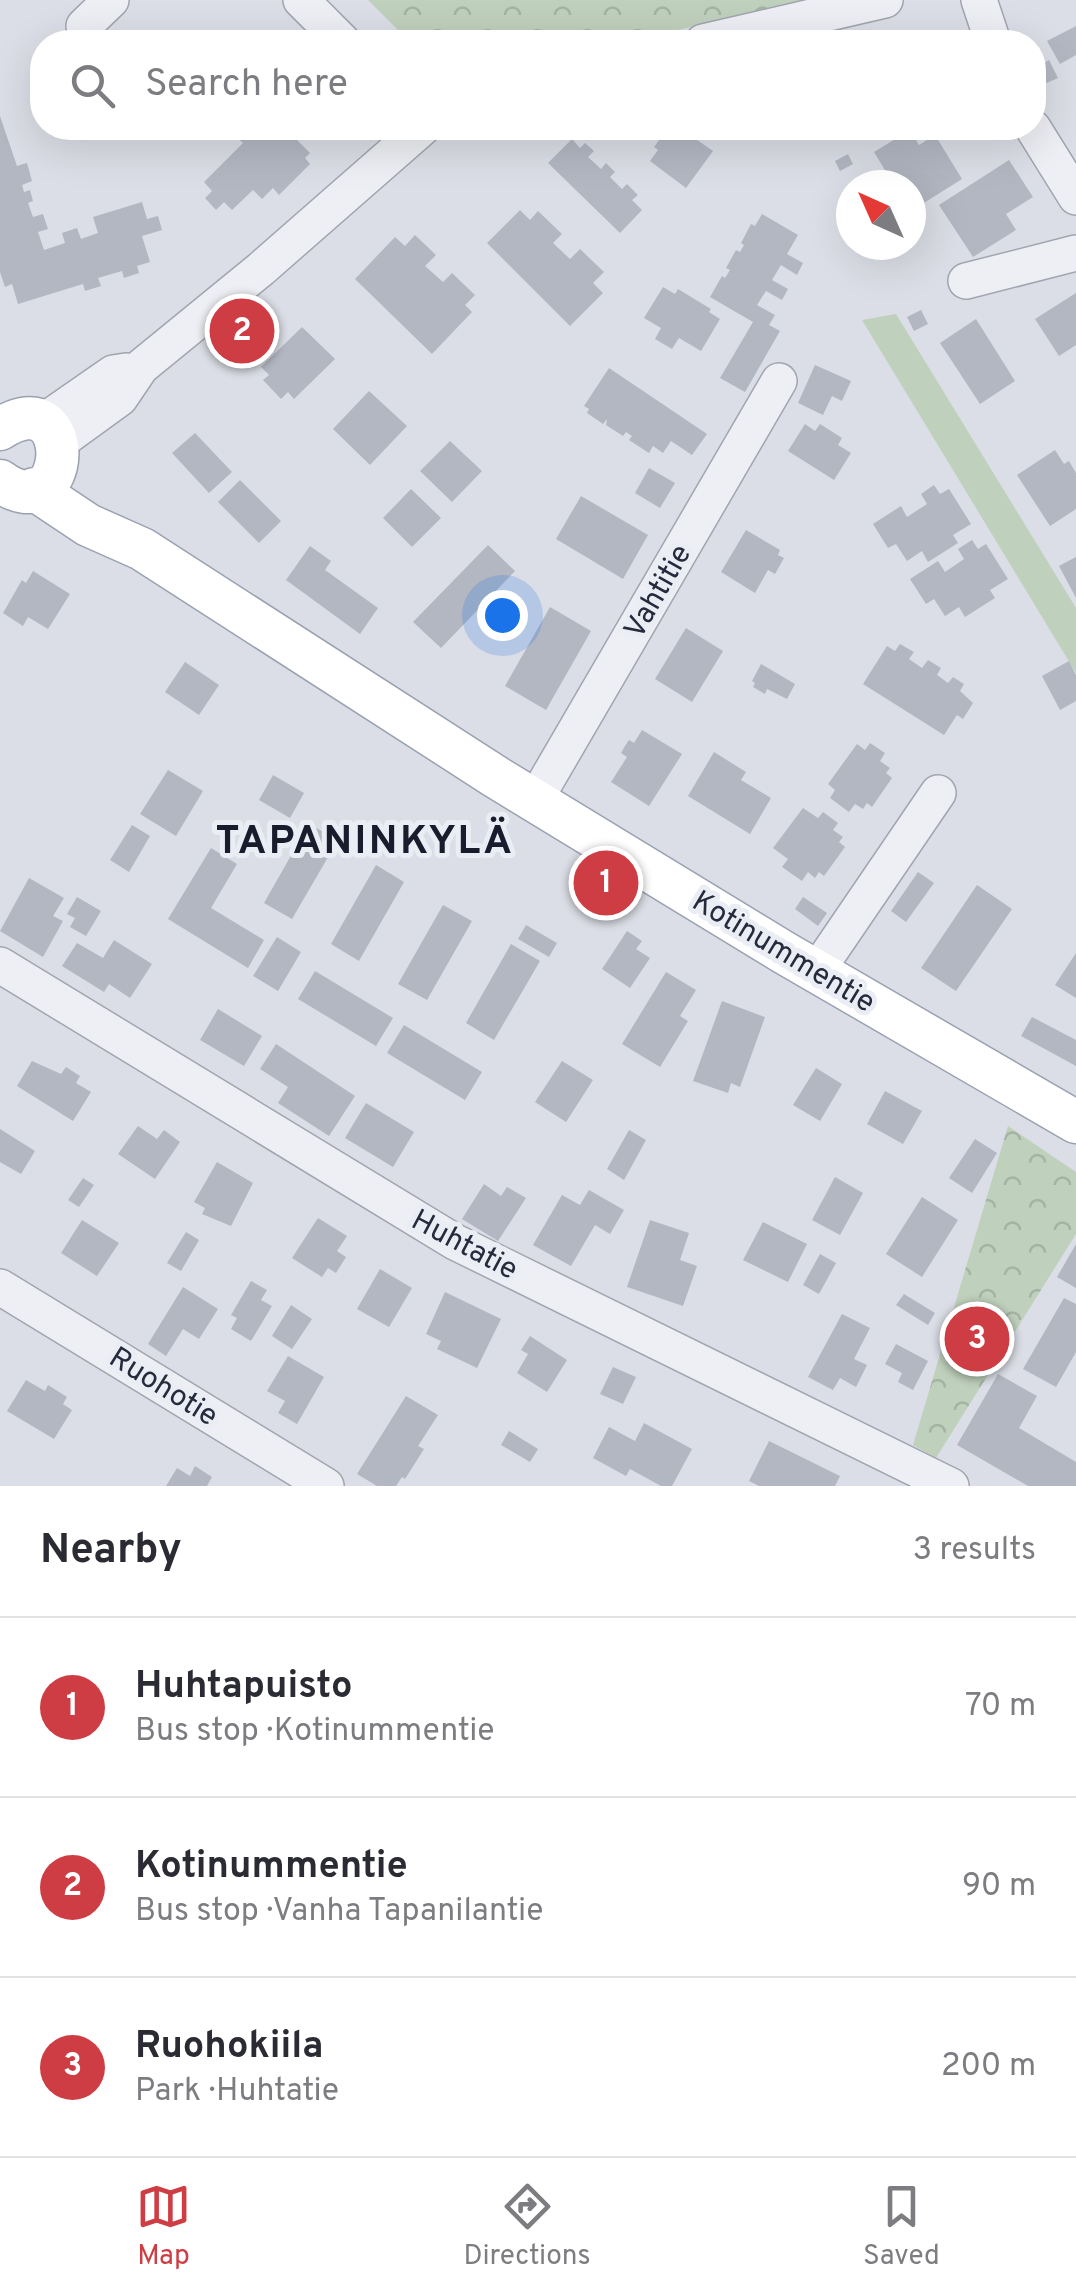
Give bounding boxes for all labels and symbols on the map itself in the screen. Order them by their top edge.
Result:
north arrow [836,170,926,260]
pin: 2 [210,294,274,368]
street label: Vahtitie [618,539,701,646]
your location [477,590,528,641]
district label: TAPANINKYLÄ [216,816,514,868]
pin: 1 [574,846,638,920]
street label: Kotinummentie [685,884,881,1022]
street label: Huhtatie [404,1203,523,1290]
pin: 3 [944,1302,1010,1376]
street label: Ruohotie [101,1340,224,1436]

